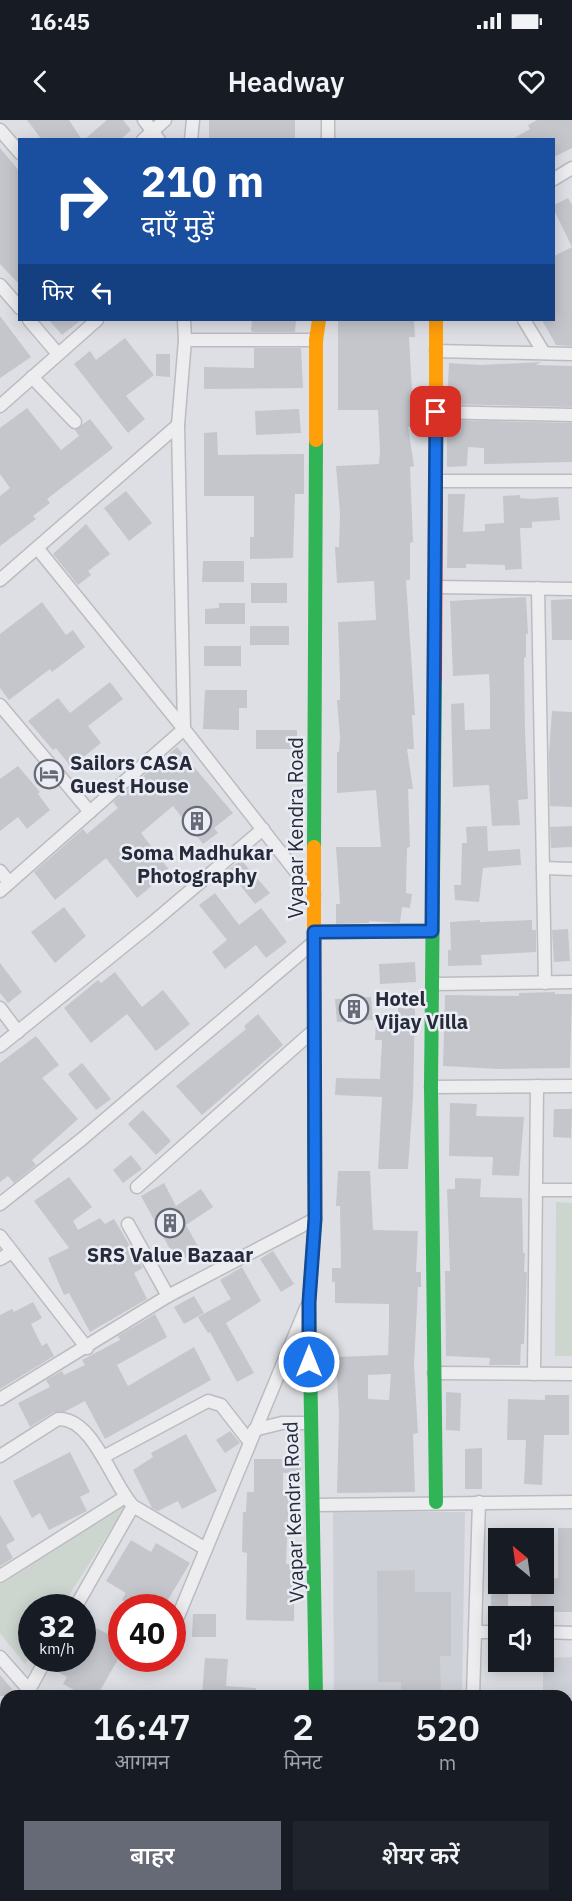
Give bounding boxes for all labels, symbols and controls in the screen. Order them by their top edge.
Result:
text: 16:45 [30,7,90,36]
text: Headway [228,64,344,99]
icon: back [24,65,57,98]
icon: heart [515,65,548,98]
text: 210 m [141,154,264,209]
icon: right [42,162,120,240]
text: दाएँ मुड़ें [141,207,214,242]
icon: left [86,276,119,309]
text: फिर [42,277,74,306]
pin [410,386,461,437]
icon: arrive [419,395,452,428]
street label: Vyapar Kendra Road [282,737,309,919]
place label: Sailors CASA Guest House [70,749,193,799]
hotel icon: Sailors CASA Guest House [33,758,65,790]
building icon: Soma Madhukar Photography [181,805,213,837]
place label: Soma Madhukar Photography [121,839,273,889]
place label: Hotel Vijay Villa [375,985,468,1035]
building icon: Hotel Vijay Villa [338,993,370,1025]
building icon: SRS Value Bazaar [154,1207,186,1239]
place label: SRS Value Bazaar [87,1241,253,1268]
position arrow [277,1330,341,1394]
street label: Vyapar Kendra Road [276,1421,310,1603]
north arrow [488,1528,554,1594]
map controls [488,1528,554,1672]
speed limit sign: 40 [108,1594,186,1672]
text: 32 [39,1606,75,1645]
button: sound [488,1606,554,1672]
text: km/h [39,1639,75,1658]
text: 16:47 [93,1703,191,1750]
text: 2 [292,1703,314,1750]
text: 520 [415,1704,480,1751]
text: आगमन [115,1748,169,1775]
text: मिनट [284,1748,322,1775]
text: m [439,1749,456,1776]
button: बाहर [24,1821,281,1890]
button: शेयर करें [293,1821,549,1890]

